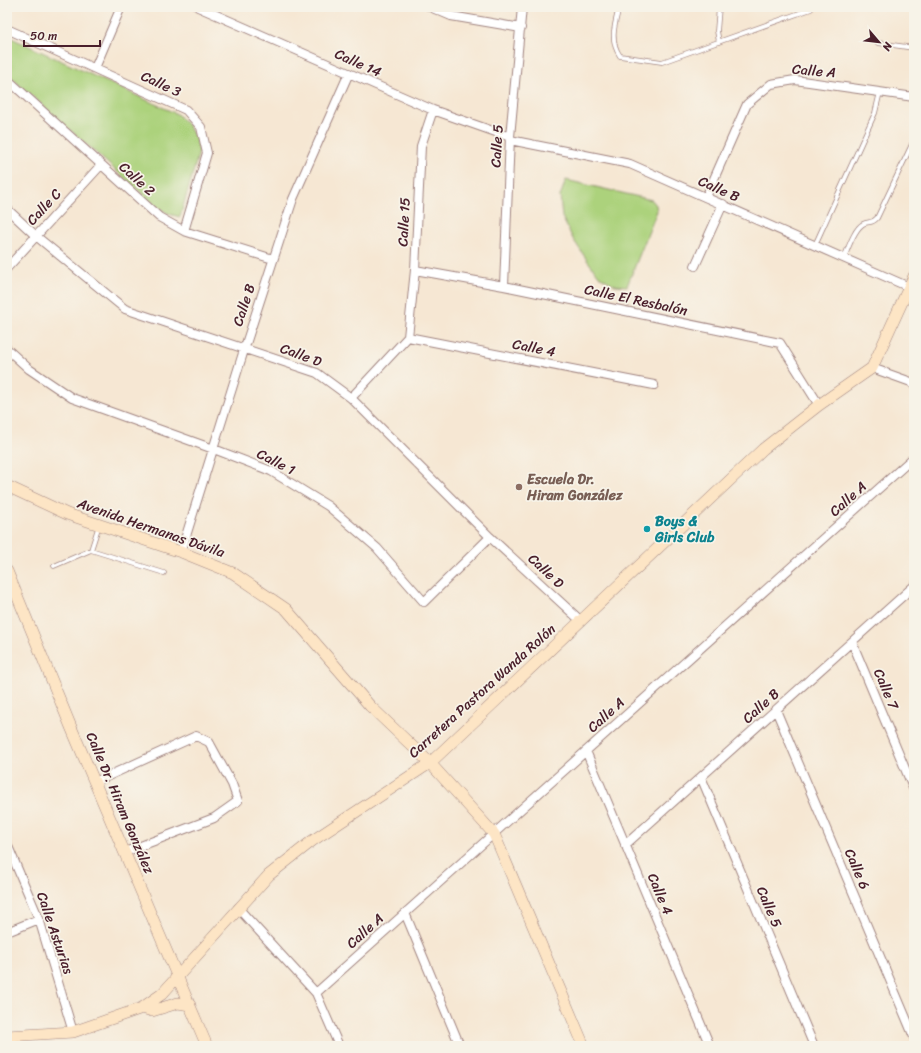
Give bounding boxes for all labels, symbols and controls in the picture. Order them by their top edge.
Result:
scale bar [24,22,100,48]
north arrow [859,22,899,62]
text: 50 m [30,25,57,47]
text: N [877,38,898,55]
street label: Calle 14 [330,42,386,85]
street label: Calle A [791,57,837,85]
street label: Calle 3 [137,64,186,104]
street label: Calle 5 [483,123,511,168]
street label: Calle 2 [113,155,161,203]
street label: Calle B [694,169,744,209]
street label: Calle C [20,182,68,231]
street label: Calle 15 [390,196,418,247]
street label: Calle El Resbalón [582,277,690,323]
street label: Calle B [225,280,263,330]
street label: Calle 4 [510,332,558,364]
street label: Calle D [277,336,326,374]
street label: Calle 1 [252,442,300,482]
place label: Escuela Dr. Hiram González [526,467,623,508]
street label: Calle A [823,475,873,523]
marker: Escuela Dr. Hiram González [514,482,524,492]
street label: Avenida Hermanas Dávila [73,491,229,565]
place label: Boys & Girls Club [654,509,715,550]
marker: Boys & Girls Club [642,524,652,534]
street label: Calle D [522,547,571,595]
street label: Carretera Pastora Wanda Rolón [402,617,562,764]
street label: Calle 7 [866,665,906,714]
street label: Calle B [736,682,786,730]
street label: Calle A [581,691,631,739]
street label: Calle Dr. Hiram González [79,728,161,878]
street label: Calle 6 [837,845,877,893]
street label: Calle 4 [640,869,680,919]
street label: Calle 5 [749,882,789,932]
street label: Calle Asturias [29,889,81,978]
street label: Calle A [340,907,390,955]

